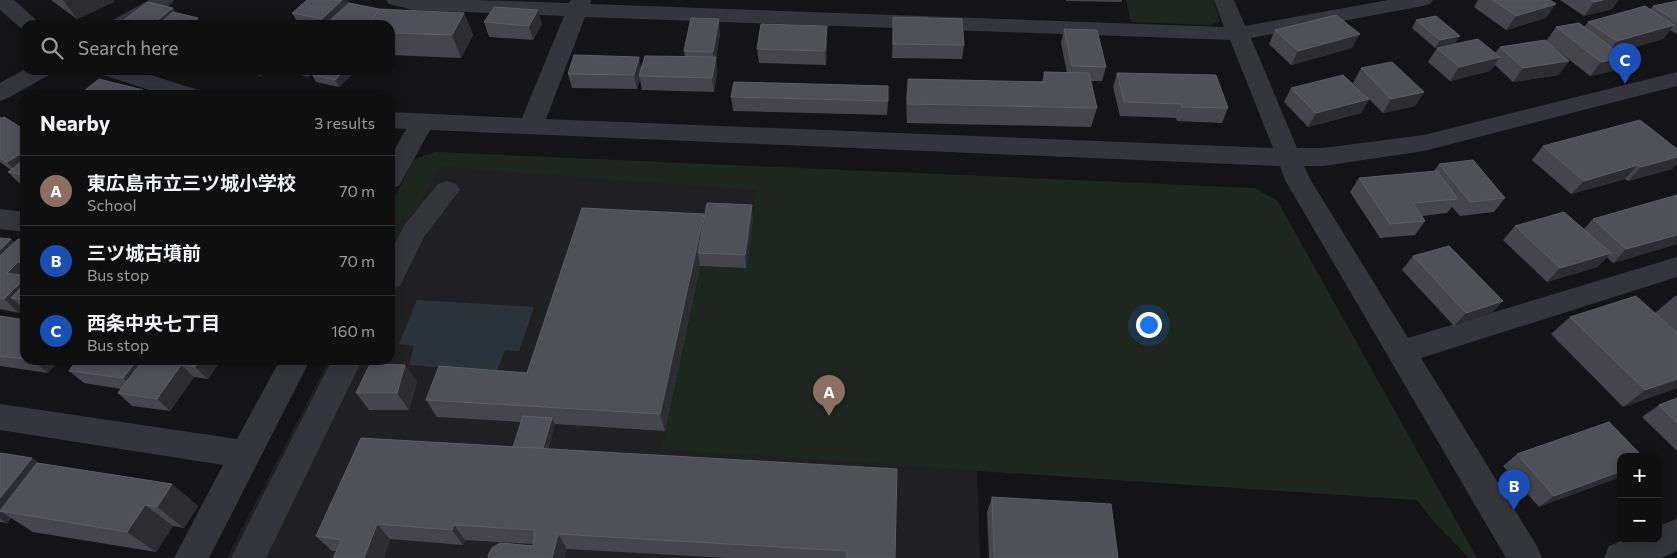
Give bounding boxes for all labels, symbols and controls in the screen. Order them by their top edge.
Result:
search box [20,20,395,75]
icon: search [38,34,66,62]
text: Search here [78,36,178,59]
pin: C [1609,43,1641,84]
text: Nearby [40,110,110,135]
text: 3 results [314,113,375,132]
text: 東広島市立三ツ城小学校 [87,171,296,194]
text: A [50,181,62,200]
text: 70 m [339,181,375,200]
text: School [87,195,137,214]
text: 三ツ城古墳前 [87,241,201,264]
text: B [51,251,61,270]
text: 70 m [339,251,375,270]
text: Bus stop [87,265,149,284]
text: 西条中央七丁目 [87,311,220,334]
your location [1136,312,1162,338]
text: C [51,321,61,340]
text: 160 m [331,321,375,340]
text: Bus stop [87,335,149,354]
pin: A [813,375,845,416]
map controls [1617,453,1662,543]
button: + [1617,453,1662,498]
pin: B [1498,469,1530,510]
button: − [1617,498,1662,543]

